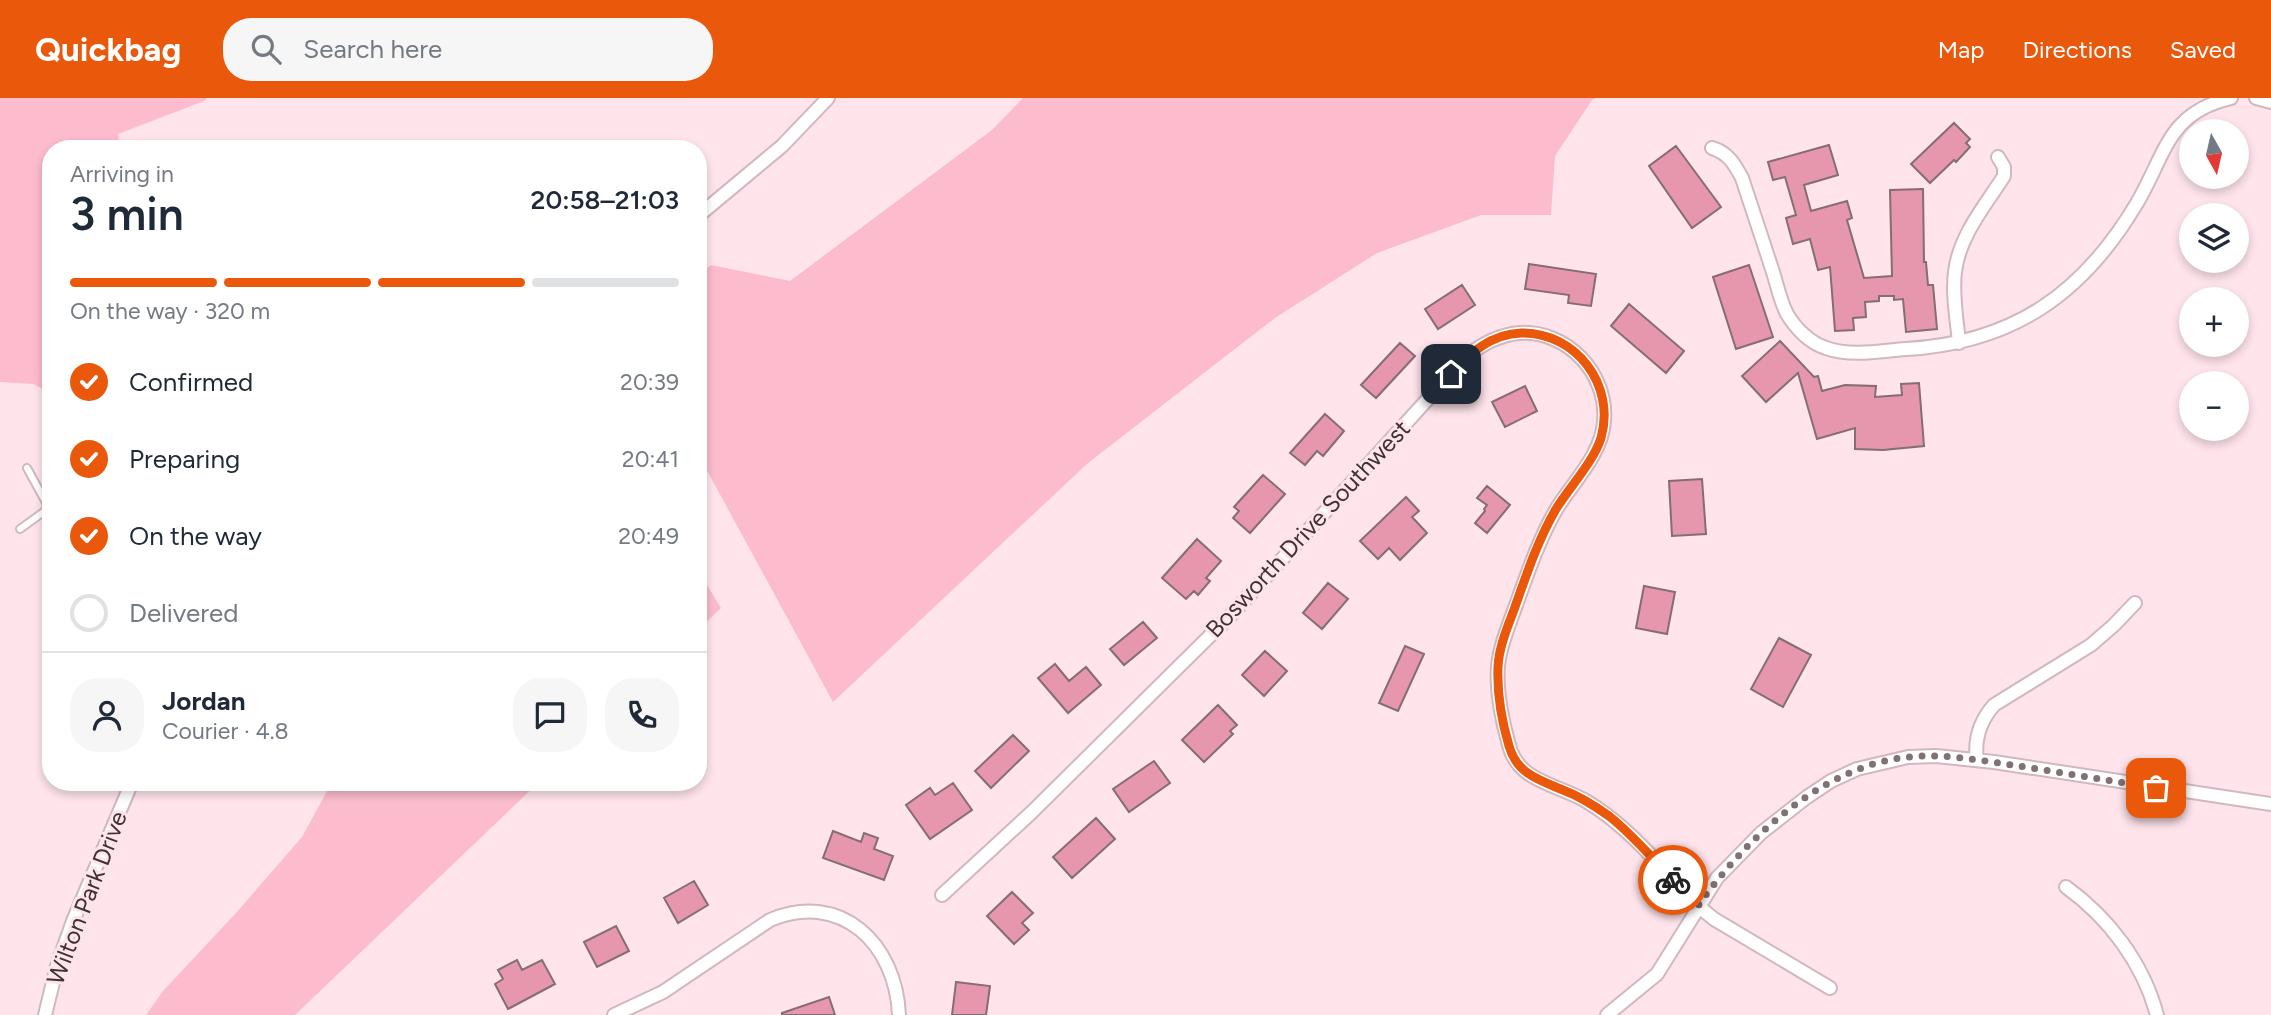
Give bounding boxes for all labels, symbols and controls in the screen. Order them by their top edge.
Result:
search box [223,18,713,81]
text: Quickbag [35,30,181,69]
icon: search [247,30,285,68]
text: Search here [303,33,442,65]
text: Map [1938,35,1984,64]
text: Directions [2022,35,2132,64]
text: Saved [2170,35,2236,64]
north arrow [2179,119,2249,189]
map controls [2179,119,2249,441]
text: Arriving in [70,160,174,188]
text: 20:58–21:03 [531,184,679,216]
text: 3 min [70,186,184,242]
button: layers [2179,203,2249,273]
button: + [2179,287,2249,357]
text: On the way · 320 m [70,297,270,325]
pin [1421,344,1481,404]
icon: home [1432,355,1470,393]
icon: check [70,363,108,401]
text: Confirmed [129,366,253,398]
text: 20:39 [620,368,679,396]
button: − [2179,371,2249,441]
street label: Bosworth Drive Southwest [1199,414,1416,643]
icon: check [70,440,108,478]
text: Preparing [129,443,240,475]
text: 20:41 [622,445,679,473]
icon: check [70,517,108,555]
text: On the way [129,520,262,552]
text: 20:49 [618,522,679,550]
text: Delivered [129,597,238,629]
button: person [70,678,144,752]
button: chat [513,678,587,752]
button: phone [605,678,679,752]
text: Jordan [162,685,245,717]
text: Courier · 4.8 [162,717,289,745]
pin [2126,758,2186,818]
icon: bag [2137,769,2175,807]
street label: Wilton Park Drive [40,807,133,989]
courier [1638,845,1708,915]
icon: bike [1654,861,1692,899]

